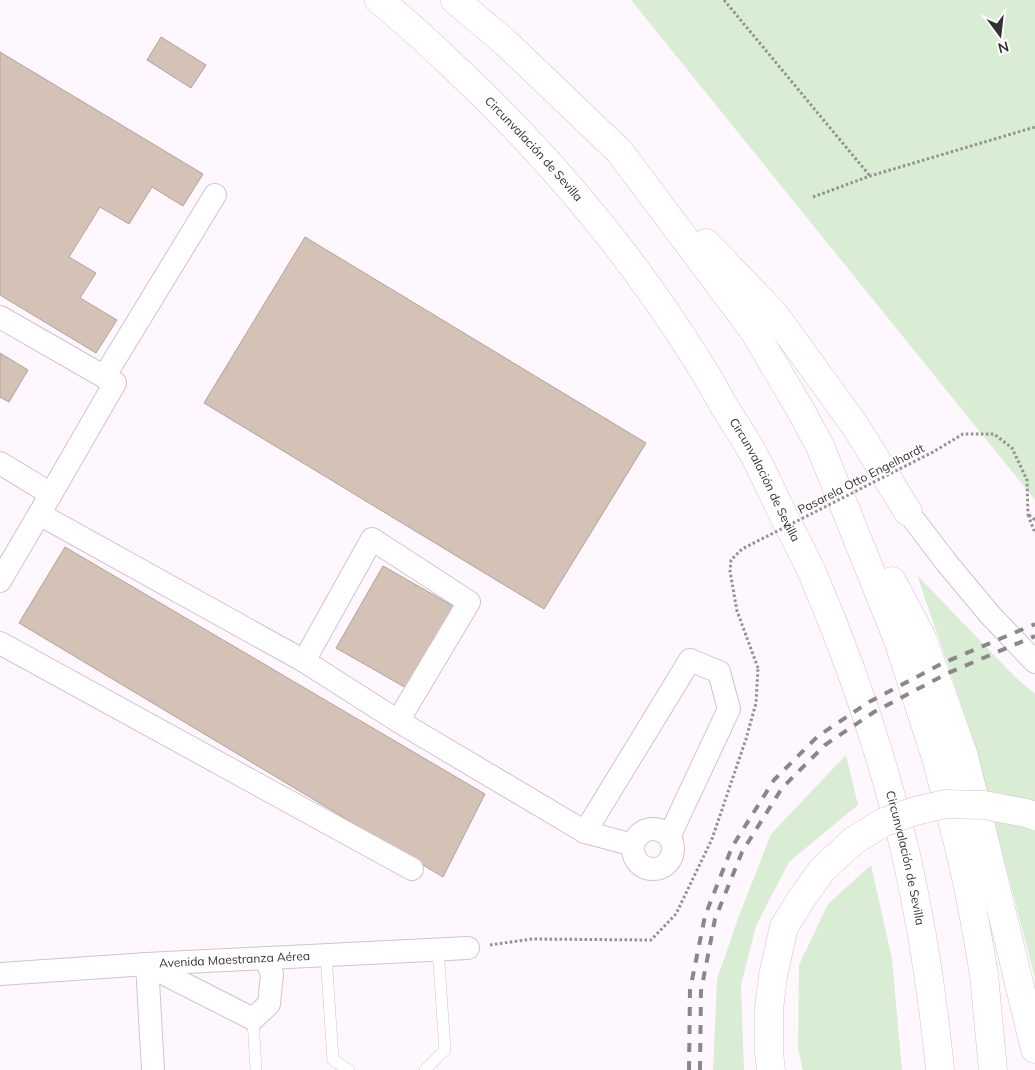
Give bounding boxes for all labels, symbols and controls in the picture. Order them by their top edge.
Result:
north arrow [975,10,1025,60]
text: N [996,37,1011,58]
street label: Circunvalación de Sevilla [482,93,586,204]
street label: Circunvalación de Sevilla [726,415,804,544]
street label: Pasarela Otto Engelhardt [795,440,927,517]
street label: Circunvalación de Sevilla [883,789,928,926]
street label: Avenida Maestranza Aérea [159,948,310,970]

